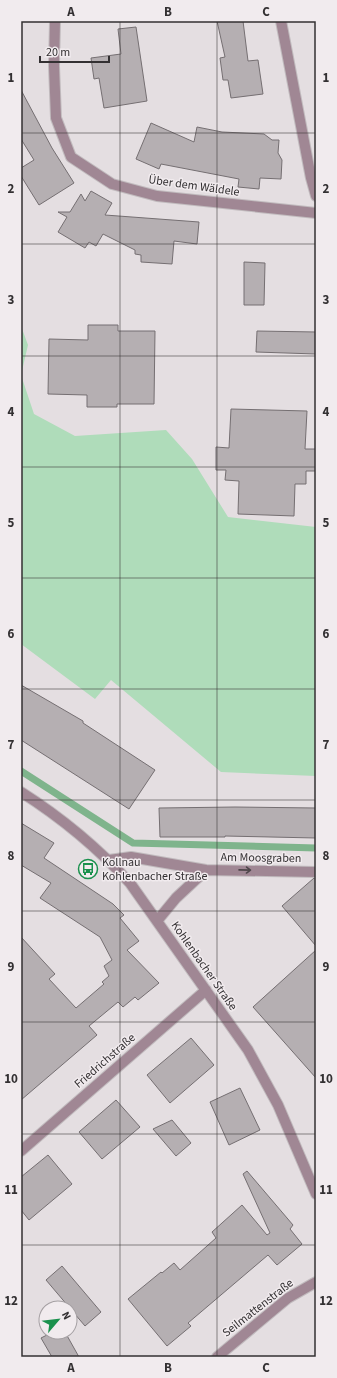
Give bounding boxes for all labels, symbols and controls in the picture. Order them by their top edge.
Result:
text: A [66,3,75,21]
text: B [164,3,172,21]
text: C [262,3,270,21]
scale bar [40,38,109,64]
text: 20 m [46,44,70,61]
text: 1 [8,69,15,87]
text: 1 [323,69,330,87]
street label: Über dem Wäldele [147,171,241,201]
text: 2 [8,180,15,198]
text: 2 [323,180,330,198]
text: 3 [8,291,15,309]
text: 3 [323,291,330,309]
text: 4 [8,403,15,421]
text: 4 [323,403,330,421]
text: 5 [8,514,15,532]
text: 5 [323,514,330,532]
text: 6 [8,625,15,643]
text: 6 [323,625,330,643]
text: 7 [8,736,15,754]
text: 7 [323,736,330,754]
text: 8 [8,847,15,865]
text: 8 [323,847,330,865]
street label: Am Moosgraben [220,849,302,867]
place label: Kollnau Kohlenbacher Straße [102,854,208,885]
bus stop icon: Kollnau Kohlenbacher Straße [77,858,99,880]
one-way arrow [238,866,251,874]
street label: Kohlenbacher Straße [167,918,241,1014]
text: 9 [8,958,15,976]
text: 9 [323,958,330,976]
street label: Friedrichstraße [71,1030,139,1092]
text: 10 [4,1070,18,1088]
text: 10 [319,1070,333,1088]
text: 11 [4,1181,18,1199]
text: 11 [319,1181,333,1199]
street label: Seilmattenstraße [219,1275,297,1341]
text: 12 [4,1292,18,1310]
text: 12 [319,1292,333,1310]
north arrow [38,1300,78,1340]
text: N [58,1309,75,1322]
text: A [66,1359,75,1377]
text: B [164,1359,172,1377]
text: C [262,1359,270,1377]

